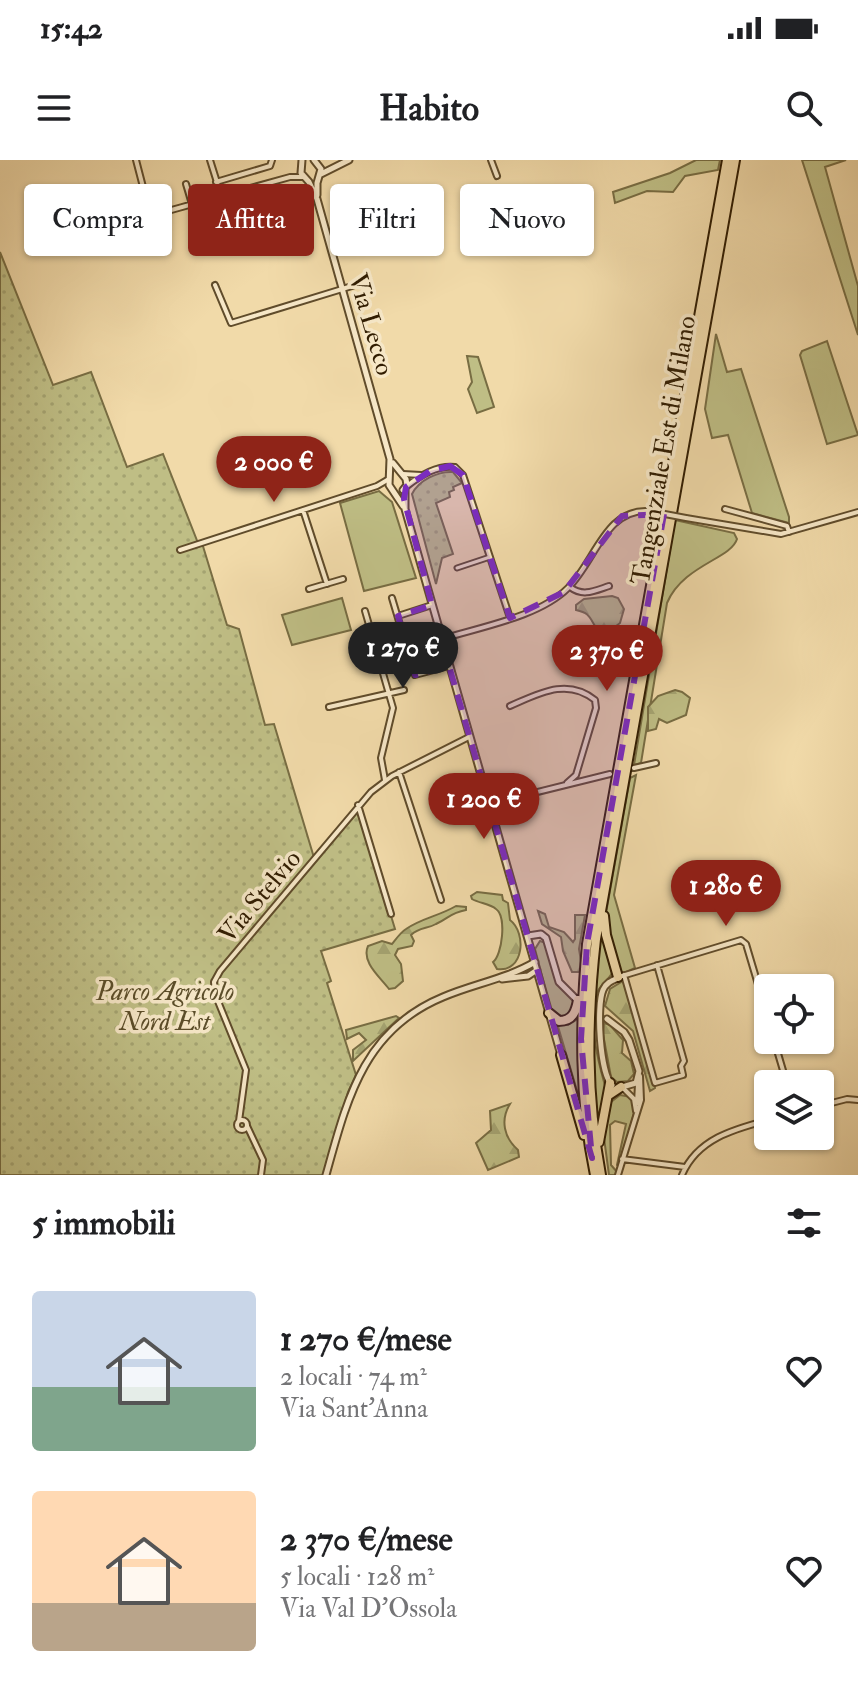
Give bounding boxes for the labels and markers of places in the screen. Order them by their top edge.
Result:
pin: 2 000 € [200,436,348,504]
pin: 1 270 € [329,622,477,690]
pin: 2 370 € [533,625,681,693]
pin: 1 200 € [410,773,558,841]
pin: 1 280 € [652,860,800,928]

